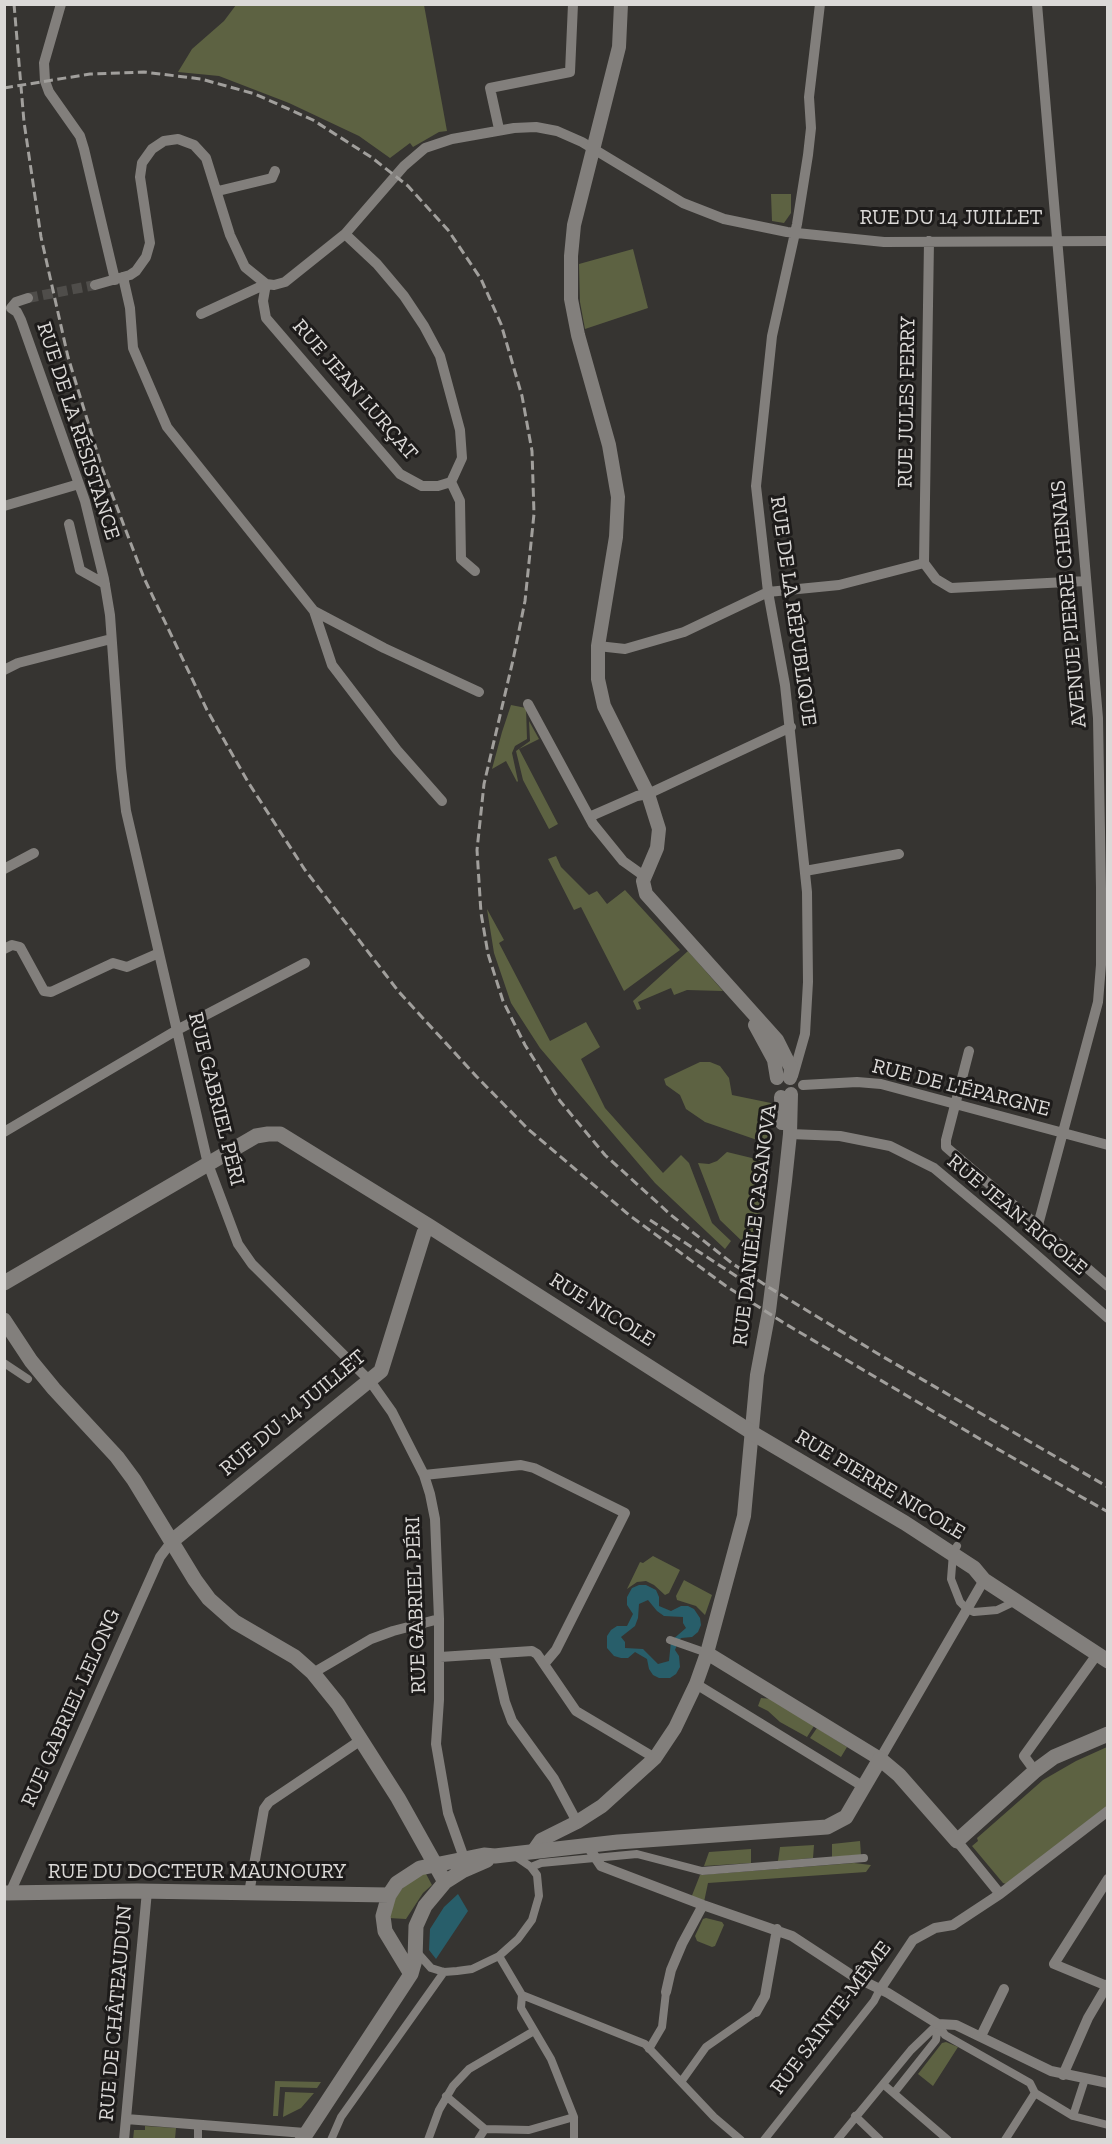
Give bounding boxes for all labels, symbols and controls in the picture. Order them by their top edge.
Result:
street label: RUE DU 14 JUILLET [859,205,1043,231]
street label: RUE JEAN LURÇAT [287,314,423,466]
street label: RUE JULES FERRY [893,316,921,488]
street label: RUE DE LA RÉSISTANCE [31,319,125,543]
street label: AVENUE PIERRE CHENAIS [1046,479,1092,729]
street label: RUE DE LA RÉPUBLIQUE [764,494,822,728]
street label: RUE GABRIEL PÉRI [182,1010,250,1188]
street label: RUE DE L'ÉPARGNE [869,1054,1053,1122]
street label: RUE DANIÈLE CASANOVA [728,1103,782,1347]
street label: RUE JEAN-RIGOLE [942,1149,1092,1281]
street label: RUE NICOLE [545,1268,659,1352]
street label: RUE DU 14 JUILLET [215,1344,371,1482]
street label: RUE PIERRE NICOLE [791,1424,969,1546]
street label: RUE GABRIEL PÉRI [400,1516,432,1694]
street label: RUE GABRIEL LELONG [16,1605,126,1811]
street label: RUE DU DOCTEUR MAUNOURY [48,1859,346,1885]
street label: RUE DE CHÂTEAUDUN [94,1904,138,2122]
street label: RUE SAINTE-MÊME [765,1936,897,2100]

